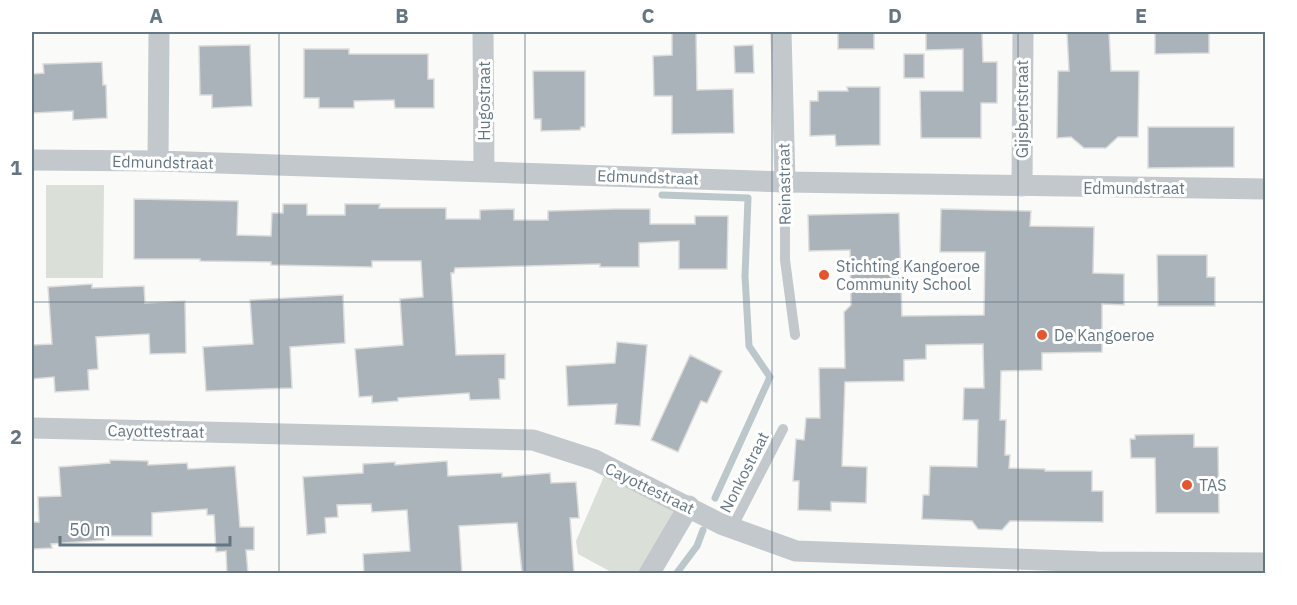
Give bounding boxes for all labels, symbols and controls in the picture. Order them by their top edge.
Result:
text: A [149,2,163,29]
text: B [395,2,409,29]
text: C [641,2,655,29]
text: D [888,2,902,29]
text: E [1135,2,1147,29]
street label: Gijsbertstraat [1012,60,1032,158]
street label: Hugostraat [474,61,494,141]
street label: Reinastraat [773,143,795,225]
street label: Edmundstraat [112,151,214,173]
text: 1 [10,154,22,181]
street label: Edmundstraat [597,165,699,189]
street label: Edmundstraat [1083,178,1185,198]
place label: Stichting Kangoeroe Community School [836,256,980,294]
marker: Stichting Kangoeroe Community School [817,268,831,282]
place label: De Kangoeroe [1054,325,1155,345]
marker: De Kangoeroe [1035,328,1049,342]
street label: Cayottestraat [107,420,205,442]
text: 2 [10,423,22,450]
street label: Nonkostraat [715,428,773,516]
street label: Cayottestraat [602,458,698,518]
place label: TAS [1199,475,1227,495]
marker: TAS [1180,478,1194,492]
scale bar [60,509,230,547]
text: 50 m [69,518,111,541]

